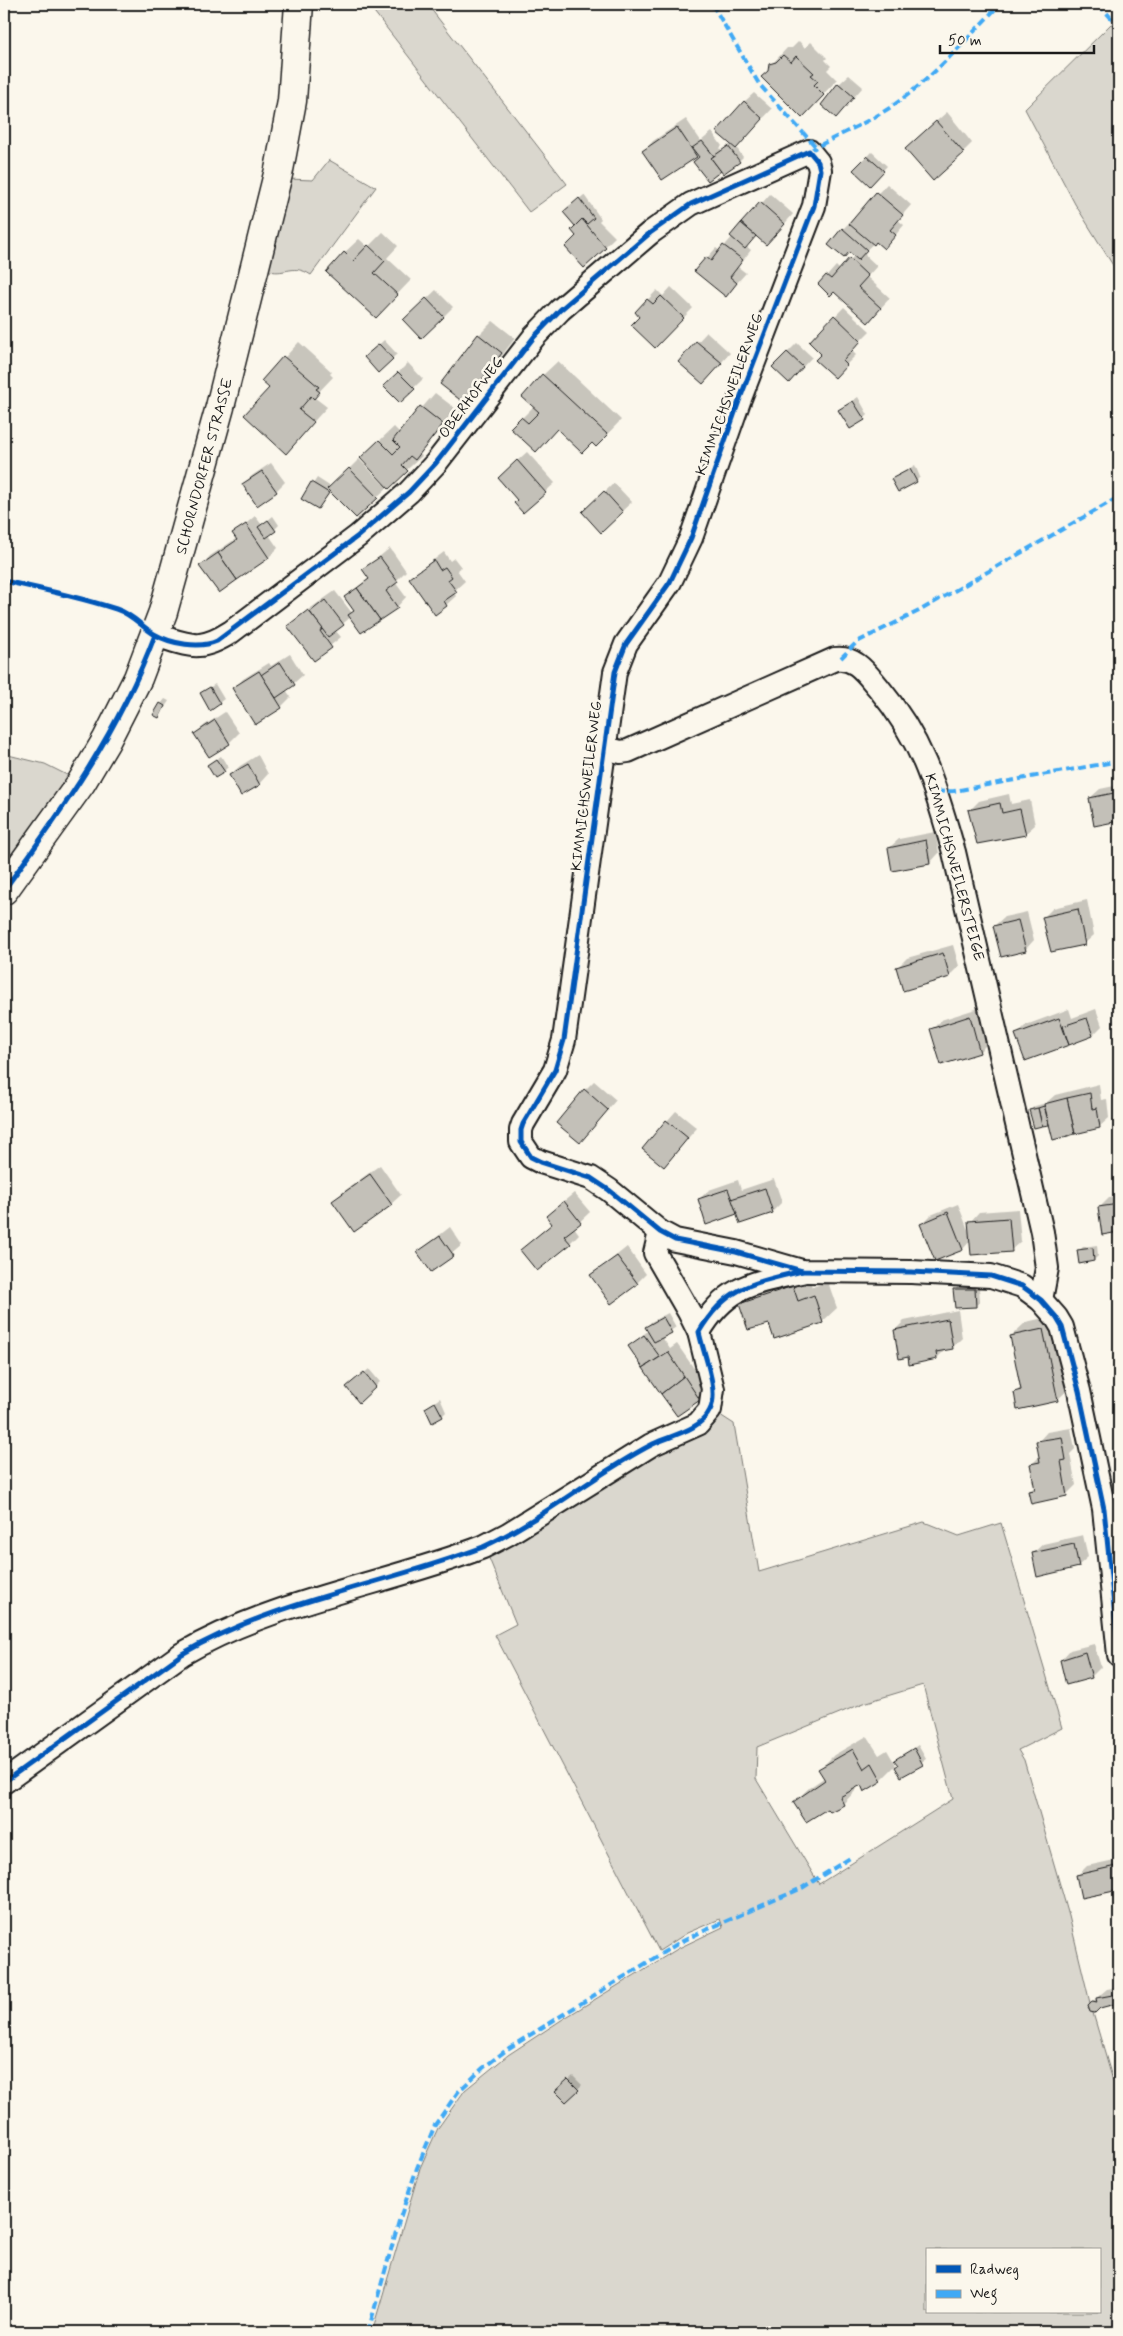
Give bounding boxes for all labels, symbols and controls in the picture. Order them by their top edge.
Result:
scale bar [940,22,1094,54]
text: 50 m [948,31,982,51]
street label: KIMMICHSWEILERWEG [691,310,769,478]
street label: OBERHOFWEG [435,353,509,442]
street label: SCHORNDORFER STRASSE [172,376,238,557]
street label: KIMMICHSWEILERWEG [567,700,607,872]
street label: KIMMICHSWEILERSTEIGE [919,771,989,963]
legend [926,2248,1100,2314]
text: Radweg [970,2260,1019,2280]
text: Weg [970,2284,997,2305]

